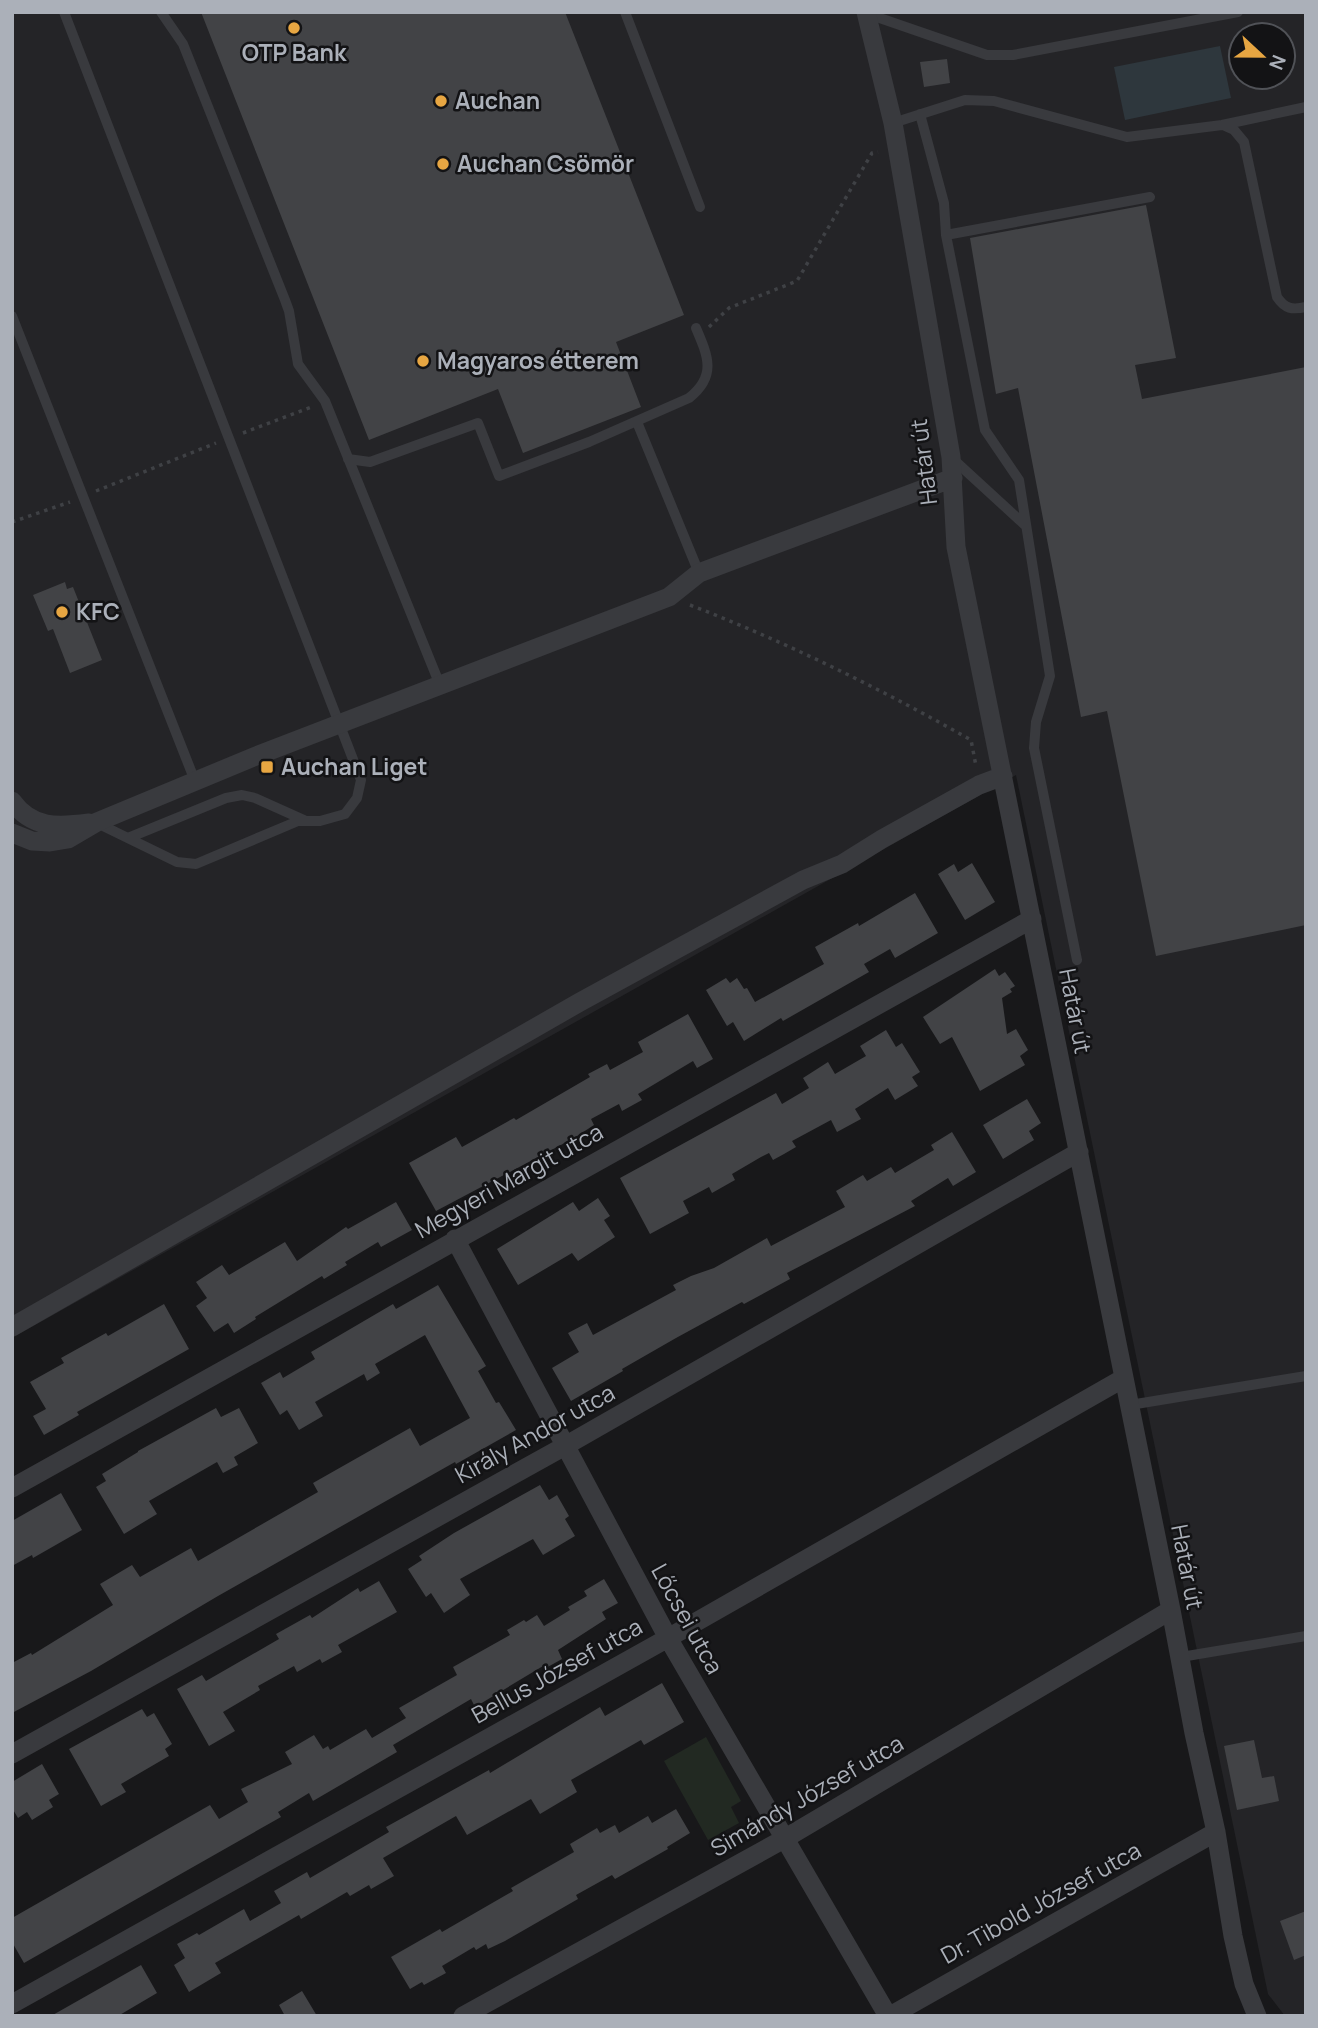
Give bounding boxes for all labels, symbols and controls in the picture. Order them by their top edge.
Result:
marker: OTP Bank [286,20,302,36]
north arrow [1227,21,1297,91]
place label: OTP Bank [242,36,347,68]
text: N [1263,51,1292,74]
place label: Auchan [455,84,540,116]
marker: Auchan [433,93,449,109]
place label: Auchan Csömör [457,147,634,179]
marker: Auchan Csömör [435,156,451,172]
place label: Magyaros étterem [437,344,639,376]
marker: Magyaros étterem [415,353,431,369]
street label: Határ út [902,417,944,507]
place label: KFC [76,595,120,627]
marker: KFC [54,604,70,620]
place label: Auchan Liget [281,750,427,782]
marker: Auchan Liget [259,759,275,775]
street label: Határ út [1052,965,1100,1056]
street label: Megyeri Margit utca [409,1115,608,1245]
street label: Király Andor utca [449,1376,620,1490]
street label: Határ út [1164,1521,1212,1612]
street label: Lőcsei utca [644,1558,731,1679]
street label: Bellus József utca [465,1610,648,1730]
street label: Simándy József utca [704,1727,909,1863]
street label: Dr. Tibold József utca [935,1834,1146,1971]

